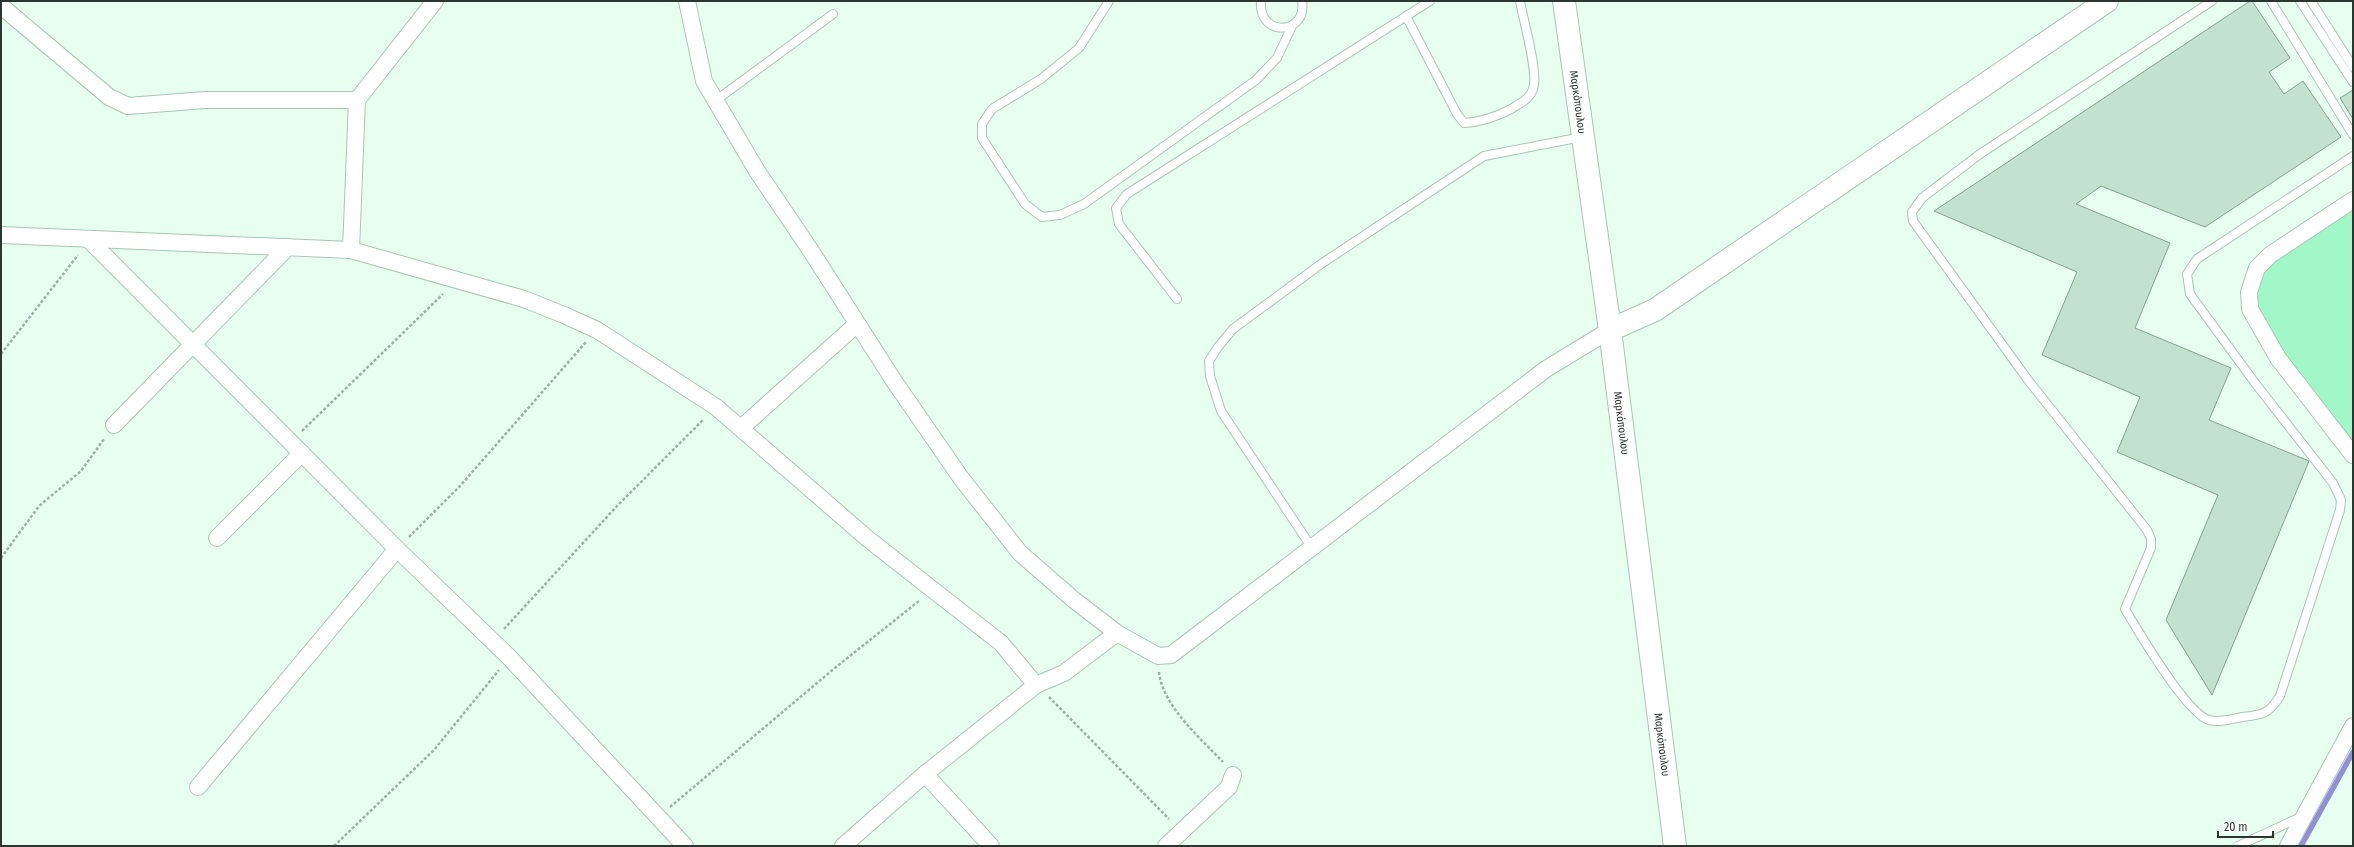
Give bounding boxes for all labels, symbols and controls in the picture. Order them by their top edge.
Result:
street label: Μαρκόπουλου [1567,70,1588,134]
street label: Μαρκόπουλου [1611,391,1632,455]
street label: Μαρκόπουλου [1651,712,1672,777]
scale bar [2218,813,2273,839]
text: 20 m [2224,820,2248,834]

